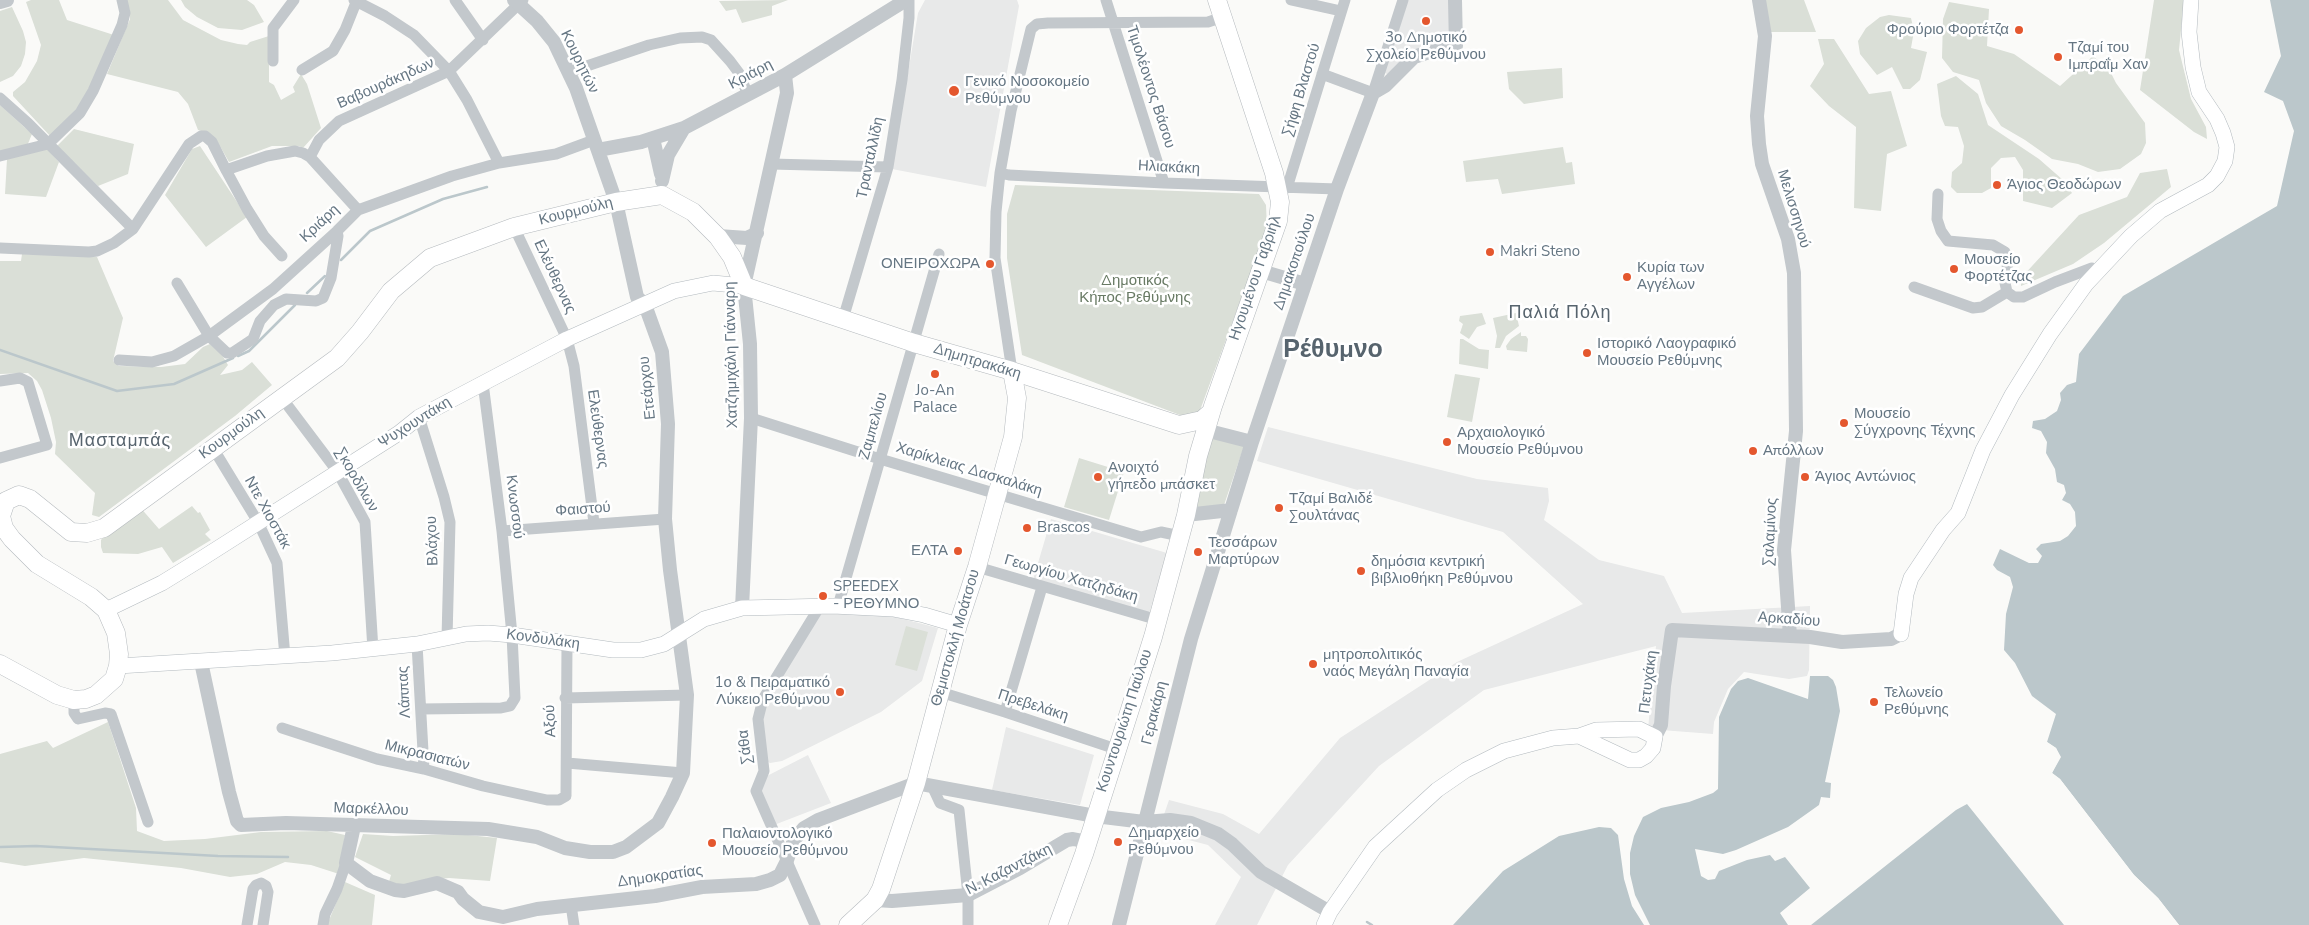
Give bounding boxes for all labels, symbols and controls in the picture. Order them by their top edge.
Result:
marker: 3ο Δημοτικό Σχολείο Ρεθύμνου [1420,15,1432,27]
place label: Φρούριο Φορτέτζα [1887,21,2009,39]
street label: Τιμολέοντος Βάσου [1122,23,1178,151]
marker: Φρούριο Φορτέτζα [2013,24,2025,36]
street label: Κουρητών [556,27,602,97]
place label: 3ο Δημοτικό Σχολείο Ρεθύμνου [1366,29,1486,64]
place label: Τζαμί του Ιμπραΐμ Χαν [2068,39,2148,74]
street label: Σήφη Βλαστού [1279,41,1325,139]
marker: Τζαμί του Ιμπραΐμ Χαν [2052,51,2064,63]
street label: Βαβουράκηδων [335,55,437,113]
street label: Κριάρη [726,56,776,94]
place label: Γενικό Νοσοκομείο Ρεθύμνου [965,73,1090,108]
marker: Γενικό Νοσοκομείο Ρεθύμνου [947,84,961,98]
street label: Τρανταλλίδη [854,115,888,201]
street label: Ηλιακάκη [1137,157,1201,179]
street label: Μελισσηνού [1773,168,1813,250]
place label: Άγιος Θεοδώρων [2007,176,2122,194]
marker: Άγιος Θεοδώρων [1991,179,2003,191]
street label: Κουρμούλη [537,194,615,230]
street label: Κριάρη [297,201,343,247]
street label: Δημακοπούλου [1270,211,1320,313]
street label: Ηγουμένου Γαβριήλ [1226,213,1286,343]
street label: Ελέυθερνας [529,237,579,317]
place label: Makri Steno [1500,243,1580,261]
marker: Makri Steno [1484,246,1496,258]
place label: Μουσείο Φορτέτζας [1964,251,2032,286]
place label: ΟΝΕΙΡΟΧΩΡΑ [881,255,980,273]
marker: ΟΝΕΙΡΟΧΩΡΑ [984,258,996,270]
place label: Κυρία των Αγγέλων [1637,259,1705,294]
marker: Μουσείο Φορτέτζας [1948,263,1960,275]
marker: Κυρία των Αγγέλων [1621,271,1633,283]
park label: Δημοτικός Κήπος Ρεθύμνης [1079,272,1191,307]
street label: Χατζημιχάλη Γιάνναρη [722,281,742,429]
district label: Παλιά Πόλη [1507,303,1613,325]
place label: Ιστορικό Λαoγραφικό Μουσείο Ρεθύμνης [1597,335,1736,370]
district label: Ρέθυμνο [1283,336,1383,366]
street label: Δημητρακάκη [931,340,1023,384]
marker: Ιστορικό Λαoγραφικό Μουσείο Ρεθύμνης [1581,347,1593,359]
street label: Ετεάρχου [636,355,660,421]
marker: Jo-An Palace [929,368,941,380]
place label: Jo-An Palace [913,382,957,417]
street label: Ελεύθερνας [583,388,611,470]
street label: Ζαμπελίου [856,390,892,462]
street label: Ψυχουντάκη [375,394,455,452]
street label: Κουρμούλη [196,404,268,464]
place label: Μουσείο Σύγχρονης Τέχνης [1854,405,1976,440]
marker: Μουσείο Σύγχρονης Τέχνης [1838,417,1850,429]
place label: Αρχαιολογικό Μουσείο Ρεθύμνου [1457,424,1583,459]
district label: Μασταμπάς [68,431,172,453]
marker: Αρχαιολογικό Μουσείο Ρεθύμνου [1441,436,1453,448]
street label: Χαρίκλειας Δασκαλάκη [894,439,1044,501]
place label: Απόλλων [1763,442,1824,460]
street label: Σκορδίλων [330,445,382,515]
marker: Απόλλων [1747,445,1759,457]
place label: Ανοιχτό γήπεδο μπάσκετ [1108,459,1215,494]
place label: Άγιος Αντώνιος [1815,468,1916,486]
marker: Ανοιχτό γήπεδο μπάσκετ [1092,471,1104,483]
marker: Άγιος Αντώνιος [1799,471,1811,483]
street label: Ντε Χιοστάκ [240,474,294,552]
street label: Κνωσσού [501,474,527,540]
place label: Τζαμί Βαλιδέ Σουλτάνας [1289,490,1373,525]
street label: Σαλαμίνος [1760,497,1782,567]
street label: Φαιστού [555,499,611,521]
marker: Τζαμί Βαλιδέ Σουλτάνας [1273,502,1285,514]
street label: Βλάχου [423,516,443,566]
place label: Brascos [1037,519,1090,537]
marker: Brascos [1021,522,1033,534]
place label: Τεσσάρων Μαρτύρων [1208,534,1279,569]
place label: ΕΛΤΑ [911,542,948,560]
marker: ΕΛΤΑ [952,545,964,557]
marker: Τεσσάρων Μαρτύρων [1192,546,1204,558]
street label: Γεωργίου Χατζηδάκη [1002,551,1140,607]
place label: δημόσια κεντρική βιβλιοθήκη Ρεθύμνου [1371,553,1513,588]
marker: δημόσια κεντρική βιβλιοθήκη Ρεθύμνου [1355,565,1367,577]
street label: Θεμιστοκλή Μοάτσου [928,567,984,709]
place label: SPEEDEX - ΡΕΘΥΜΝΟ [833,578,919,613]
marker: SPEEDEX - ΡΕΘΥΜΝΟ [817,590,829,602]
street label: Αρκαδίου [1757,609,1821,631]
street label: Κονδυλάκη [505,626,581,654]
place label: μητροπολιτικός ναός Μεγάλη Παναγία [1323,646,1469,681]
street label: Κουντουριώτη Παύλου [1093,647,1157,795]
street label: Πετυχάκη [1636,649,1662,715]
marker: μητροπολιτικός ναός Μεγάλη Παναγία [1307,658,1319,670]
street label: Λάππας [395,665,415,719]
place label: 1ο & Πειραματικό Λύκειο Ρεθύμνου [714,674,830,709]
street label: Γερακάρη [1138,679,1172,747]
place label: Τελωνείο Ρεθύμνης [1884,684,1949,719]
marker: 1ο & Πειραματικό Λύκειο Ρεθύμνου [834,686,846,698]
street label: Πρεβελάκη [995,686,1071,726]
marker: Τελωνείο Ρεθύμνης [1868,696,1880,708]
street label: Αξού [541,704,561,738]
street label: Σάθα [735,729,757,765]
street label: Μικρασιατών [383,737,471,775]
street label: Μαρκέλλου [333,800,409,820]
place label: Δημαρχείο Ρεθύμνου [1128,824,1199,859]
place label: Παλαιοντολογικό Μουσείο Ρεθύμνου [722,825,848,860]
marker: Δημαρχείο Ρεθύμνου [1112,836,1124,848]
marker: Παλαιοντολογικό Μουσείο Ρεθύμνου [706,837,718,849]
street label: Ν. Καζαντζάκη [963,841,1055,899]
street label: Δημοκρατίας [616,862,704,892]

